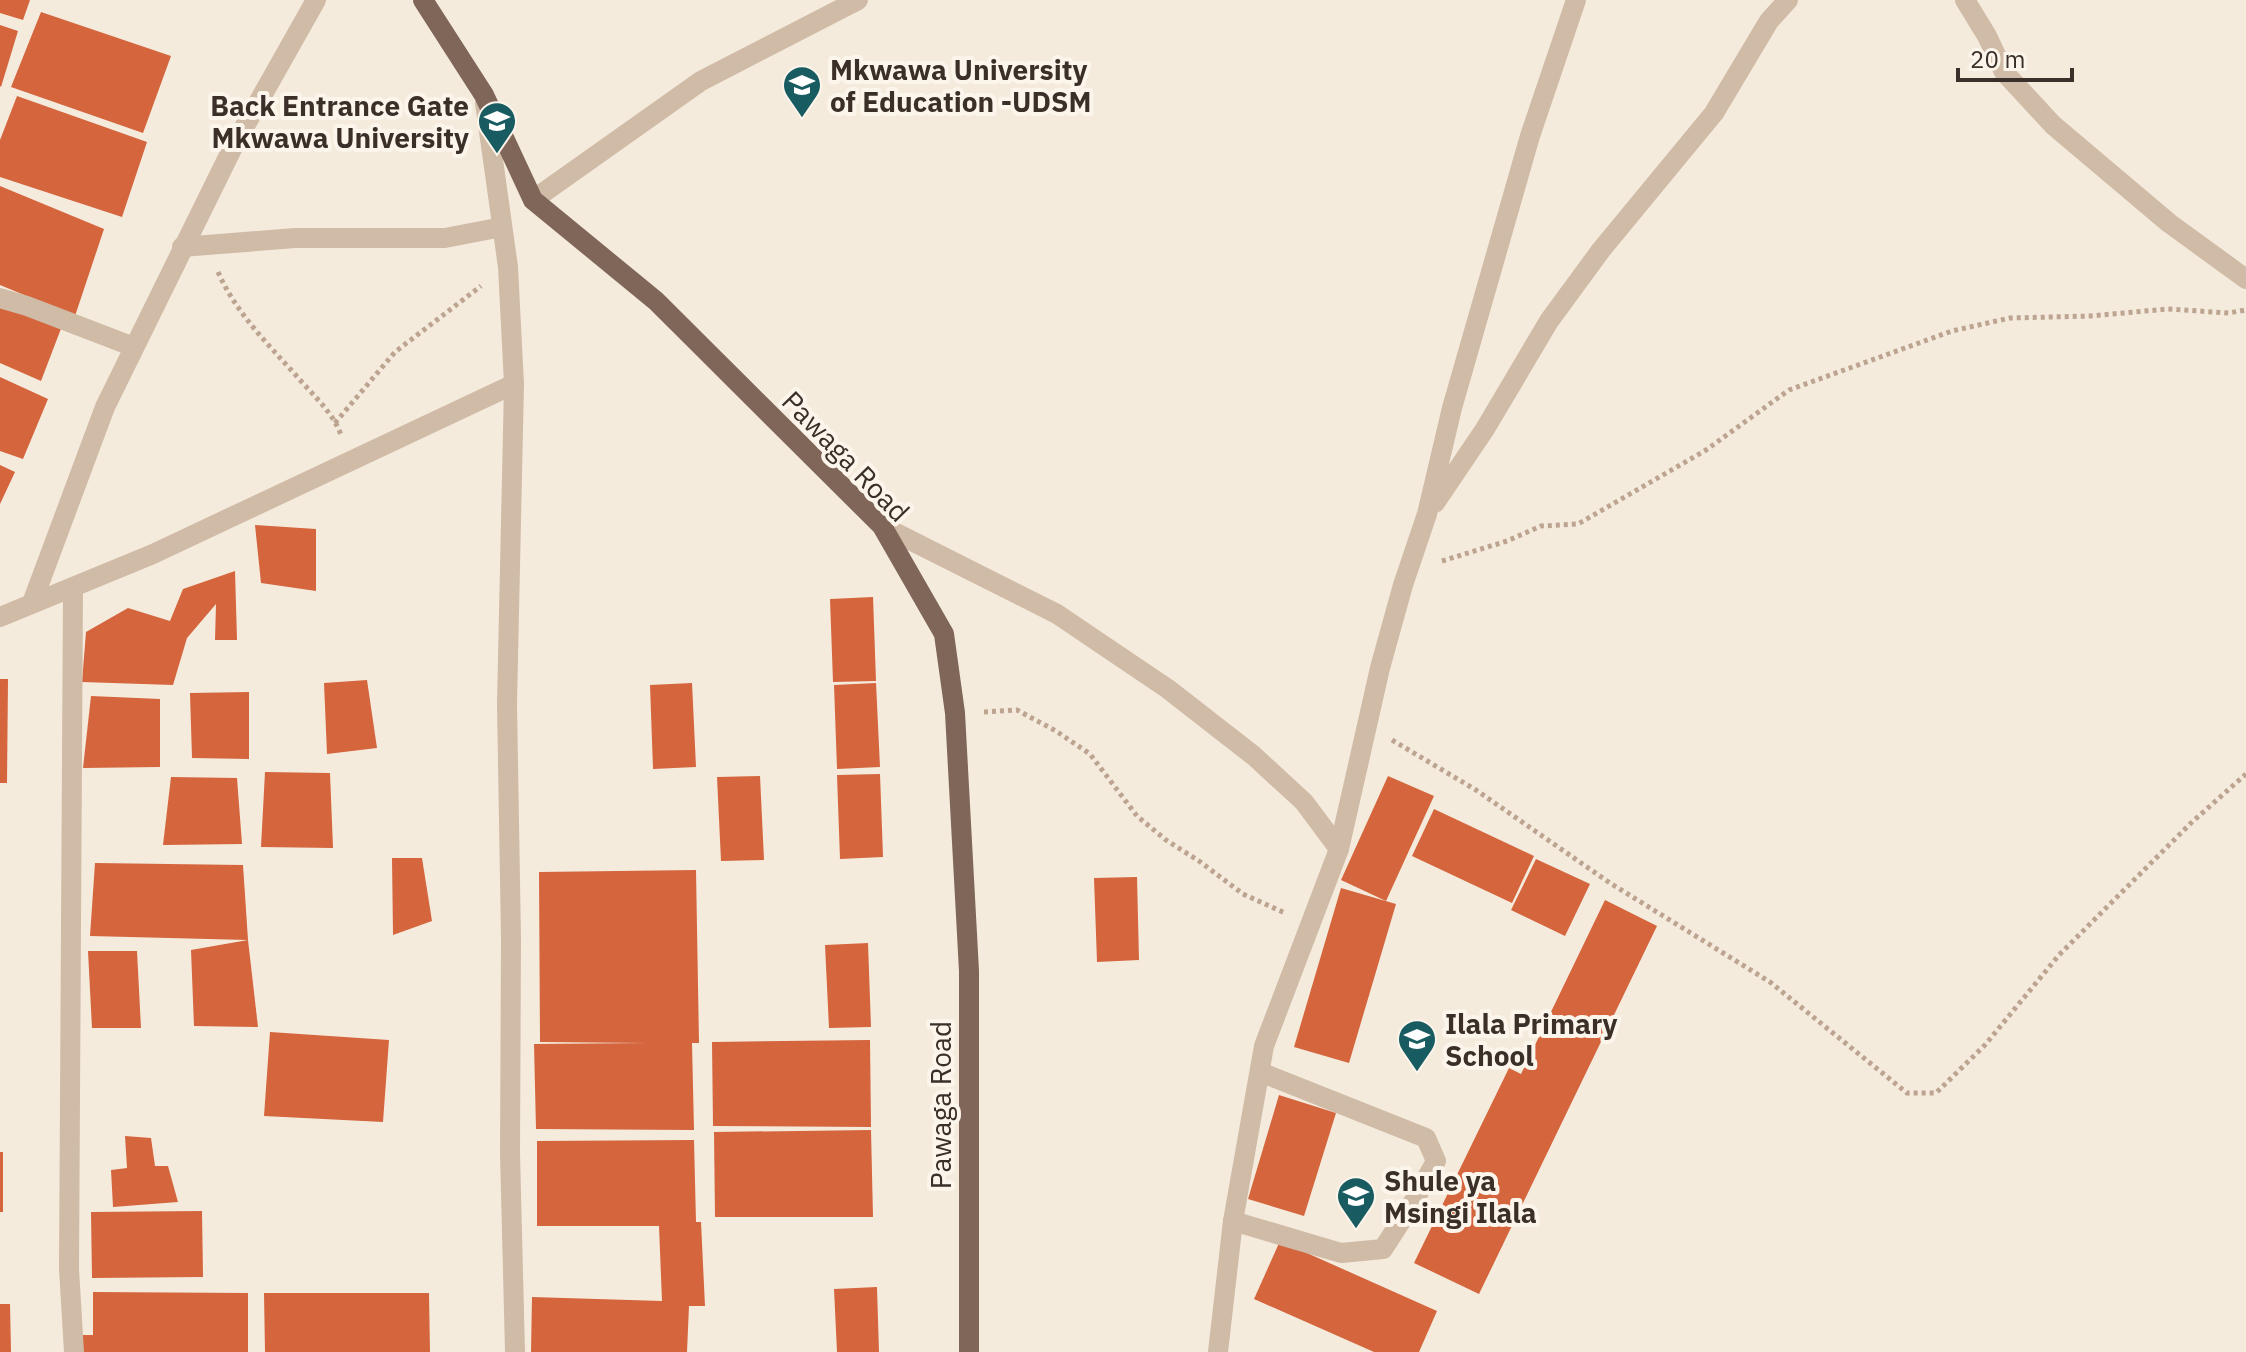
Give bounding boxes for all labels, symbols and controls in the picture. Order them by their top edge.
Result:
scale bar [1958,32,2072,82]
text: 20 m [1970,43,2025,75]
place label: Mkwawa University of Education -UDSM [830,51,1091,120]
school or university icon: Mkwawa University of Education -UDSM [781,64,823,119]
place label: Back Entrance Gate Mkwawa University [210,87,469,156]
school or university icon: Back Entrance Gate Mkwawa University [476,100,518,155]
street label: Pawaga Road [774,383,918,529]
place label: Ilala Primary School [1445,1005,1617,1074]
school or university icon: Ilala Primary School [1396,1018,1438,1073]
street label: Pawaga Road [922,1021,959,1189]
place label: Shule ya Msingi Ilala [1384,1162,1537,1231]
school or university icon: Shule ya Msingi Ilala [1335,1175,1377,1230]

